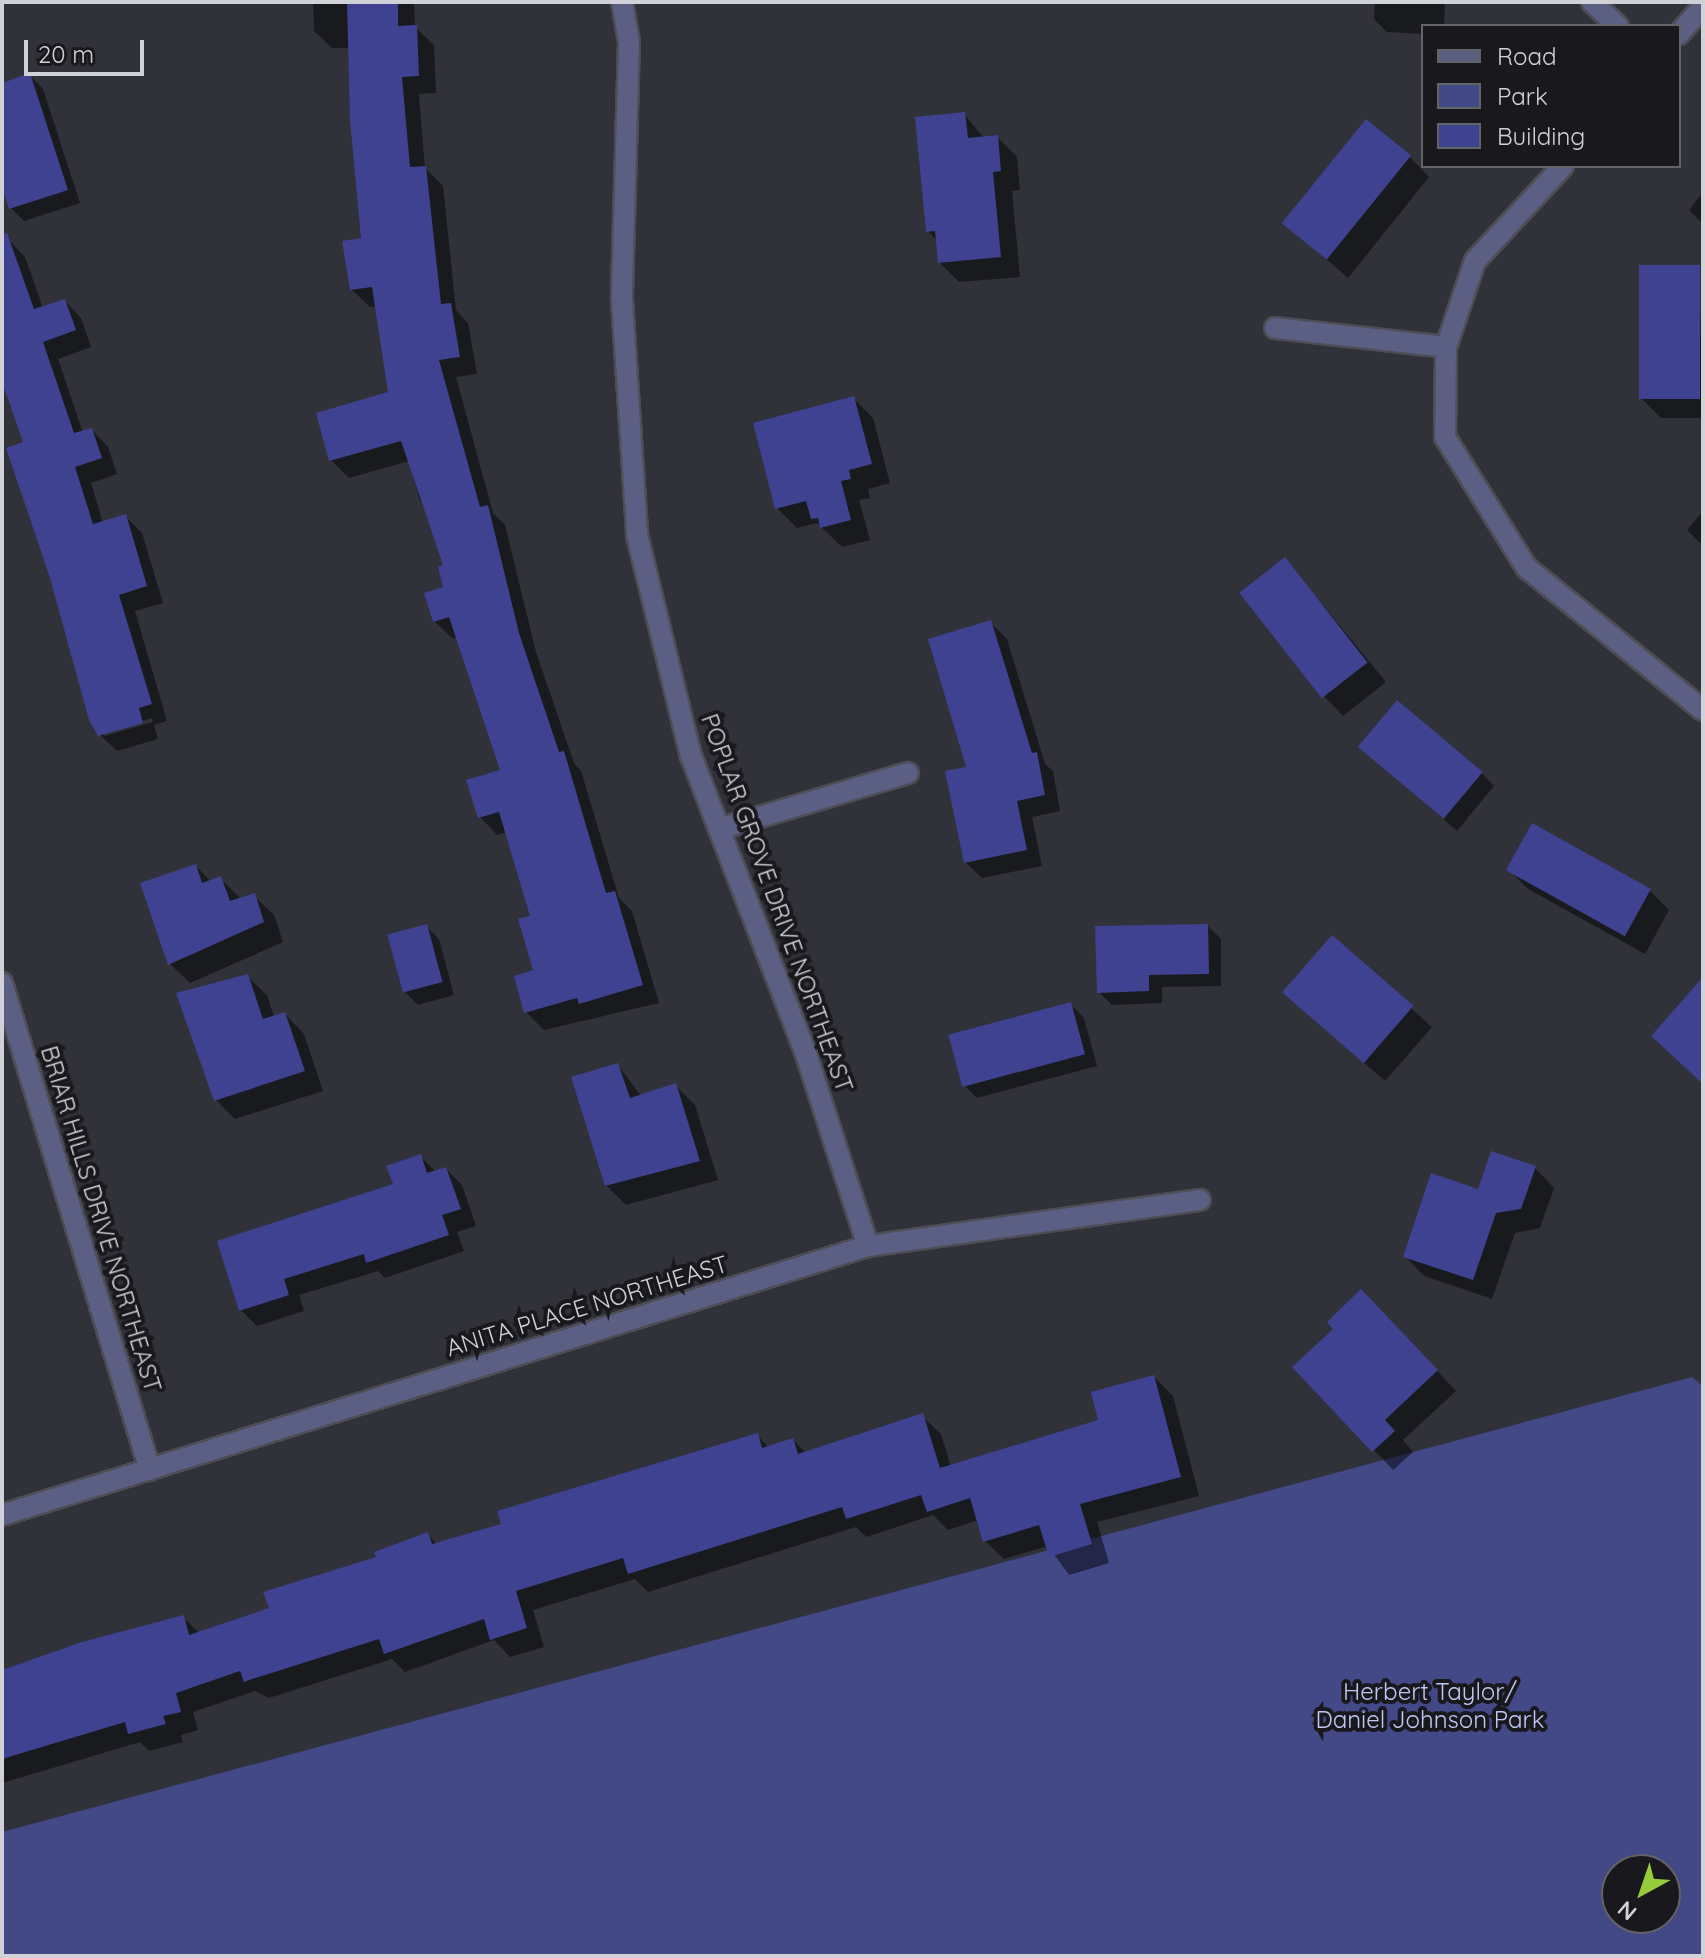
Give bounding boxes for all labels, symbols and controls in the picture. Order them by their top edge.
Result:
scale bar [28,24,148,74]
legend [1421,24,1681,168]
text: 20 m [38,39,94,69]
text: Road [1497,41,1557,71]
text: Park [1497,81,1548,111]
text: Building [1497,121,1585,151]
street label: POPLAR GROVE DRIVE NORTHEAST [695,710,859,1096]
street label: BRIAR HILLS DRIVE NORTHEAST [35,1042,167,1396]
street label: ANITA PLACE NORTHEAST [443,1249,731,1363]
park label: Herbert Taylor/ Daniel Johnson Park [1315,1678,1545,1734]
north arrow [1601,1854,1681,1934]
text: N [1612,1895,1642,1927]

